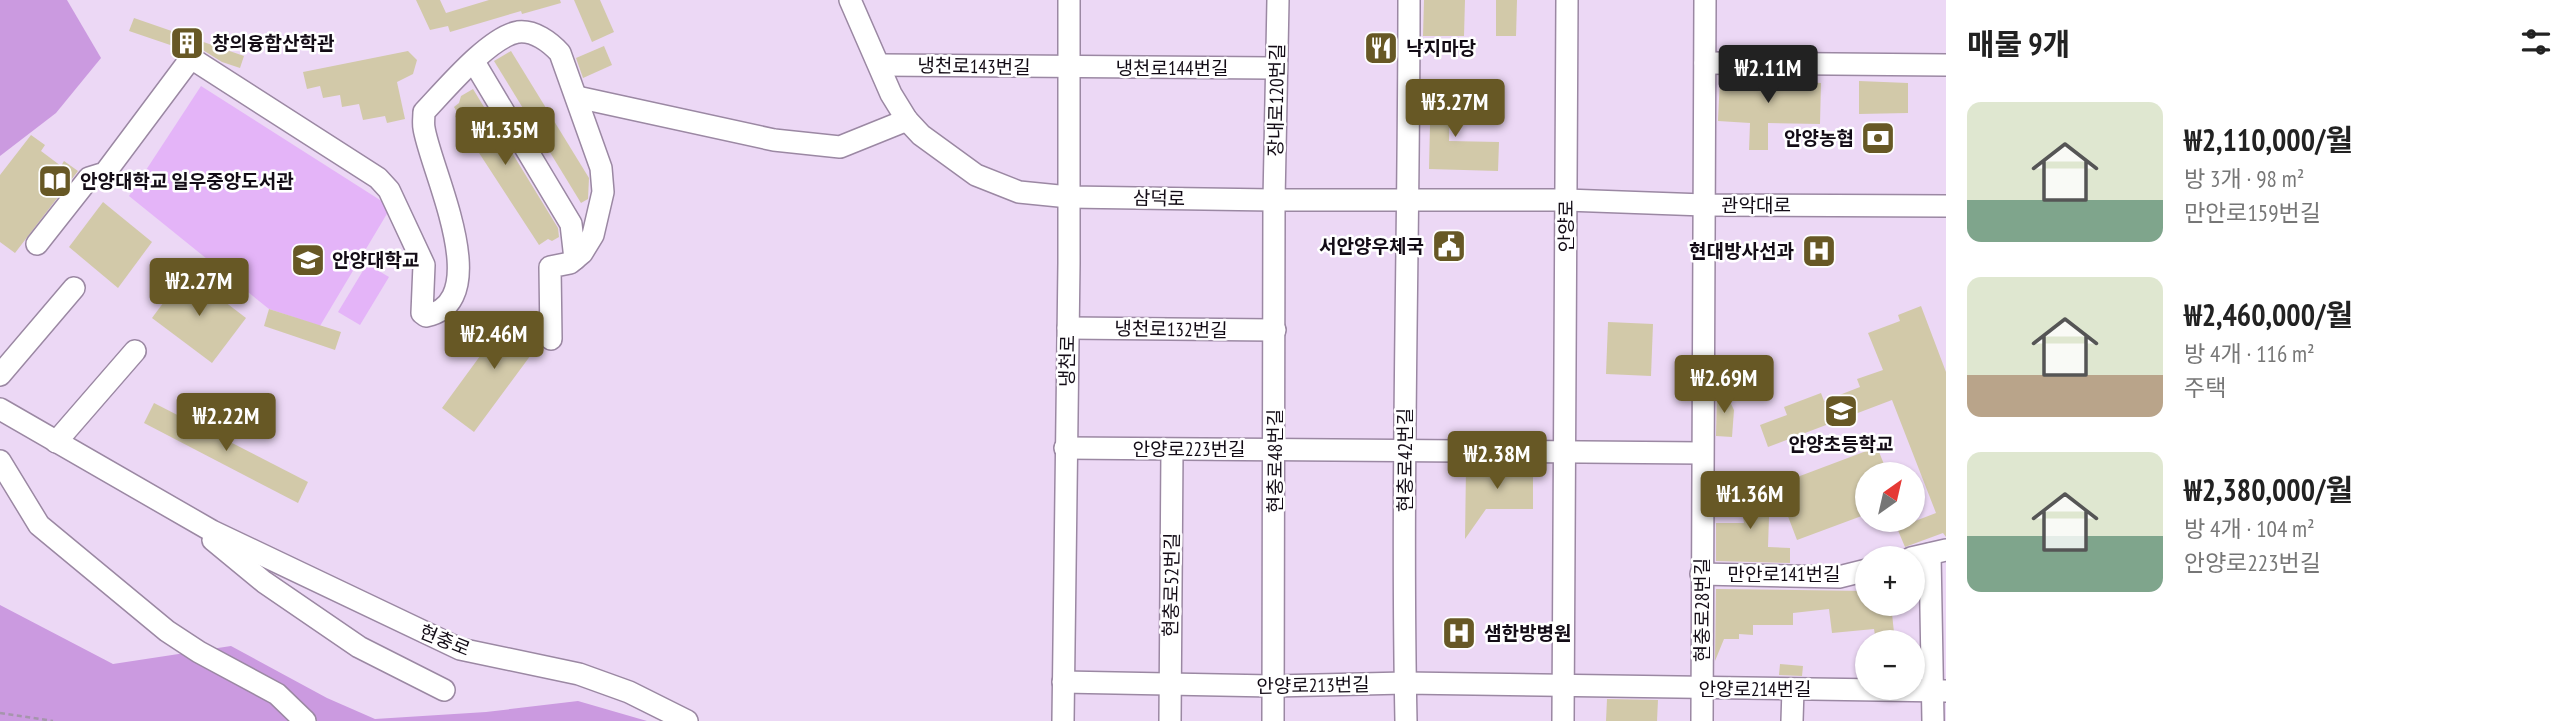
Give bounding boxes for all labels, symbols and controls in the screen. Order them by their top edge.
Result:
icon: filters [2517,23,2555,61]
building icon: 창의융합산학관 [168,24,206,62]
text: 매물 9개 [1967,24,2070,63]
restaurant icon: 낙지마당 [1362,29,1400,67]
place label: 창의융합산학관 [212,31,335,55]
place label: 낙지마당 [1406,36,1476,60]
street label: 장내로120번길 [1263,43,1289,157]
pin: ₩2.11M [1711,46,1825,105]
street label: 냉천로143번길 [917,53,1031,79]
text: ₩2.11M [1735,53,1801,82]
street label: 냉천로144번길 [1115,56,1229,80]
pin: ₩3.27M [1398,80,1512,139]
text: ₩3.27M [1422,87,1488,116]
pin: ₩1.35M [448,108,562,167]
text: ₩1.35M [472,115,538,144]
bank icon: 안양농협 [1859,119,1897,157]
text: ₩2,110,000/월 [2184,120,2353,159]
place label: 안양농협 [1784,126,1854,150]
icon: home [2023,130,2107,214]
library icon: 안양대학교 일우중앙도서관 [36,162,74,200]
text: 방 3개 · 98 m² [2184,164,2304,193]
place label: 안양대학교 일우중앙도서관 [80,169,294,193]
street label: 삼덕로 [1133,186,1185,210]
street label: 관악대로 [1721,193,1791,217]
text: 만안로159번길 [2184,198,2321,227]
street label: 안양로 [1554,200,1578,252]
public building icon: 서안양우체국 [1430,227,1468,265]
hospital icon: 현대방사선과 [1800,232,1838,270]
place label: 서안양우체국 [1319,234,1424,258]
place label: 현대방사선과 [1689,239,1795,263]
school or university icon: 안양대학교 [289,241,327,279]
place label: 안양대학교 [332,248,419,272]
pin: ₩2.27M [142,258,256,318]
text: ₩2.27M [166,266,232,295]
text: ₩2,460,000/월 [2184,295,2353,334]
icon: home [2023,305,2107,389]
pin: ₩2.46M [437,312,551,371]
street label: 냉천로132번길 [1114,316,1228,342]
text: ₩2.46M [461,319,527,348]
street label: 냉천로 [1055,335,1079,387]
text: 방 4개 · 116 m² [2184,339,2315,368]
pin: ₩2.69M [1667,356,1781,415]
text: ₩2.69M [1691,363,1757,392]
text: 주택 [2184,373,2226,402]
school or university icon: 안양초등학교 [1822,392,1860,430]
pin: ₩2.22M [169,393,283,453]
text: ₩2.22M [193,401,259,430]
street label: 현충로42번길 [1393,408,1417,512]
street label: 현충로48번길 [1263,409,1287,513]
pin: ₩2.38M [1440,432,1554,491]
place label: 안양초등학교 [1789,432,1893,456]
street label: 안양로223번길 [1132,437,1246,461]
text: ₩2.38M [1464,439,1530,468]
north arrow [1855,462,1925,532]
map controls [1855,462,1925,700]
text: ₩2,380,000/월 [2184,470,2353,509]
pin: ₩1.36M [1693,472,1807,531]
text: ₩1.36M [1717,479,1783,508]
icon: home [2023,480,2107,564]
text: 방 4개 · 104 m² [2184,514,2315,543]
street label: 현충로52번길 [1158,533,1184,637]
button: + [1855,546,1925,616]
text: 안양로223번길 [2184,548,2321,577]
street label: 현충로28번길 [1690,558,1714,662]
street label: 만안로141번길 [1727,562,1841,586]
hospital icon: 샘한방병원 [1440,614,1478,652]
street label: 현충로 [416,619,474,661]
place label: 샘한방병원 [1484,621,1571,645]
button: − [1855,630,1925,700]
street label: 안양로213번길 [1256,672,1370,698]
street label: 안양로214번길 [1698,677,1812,701]

